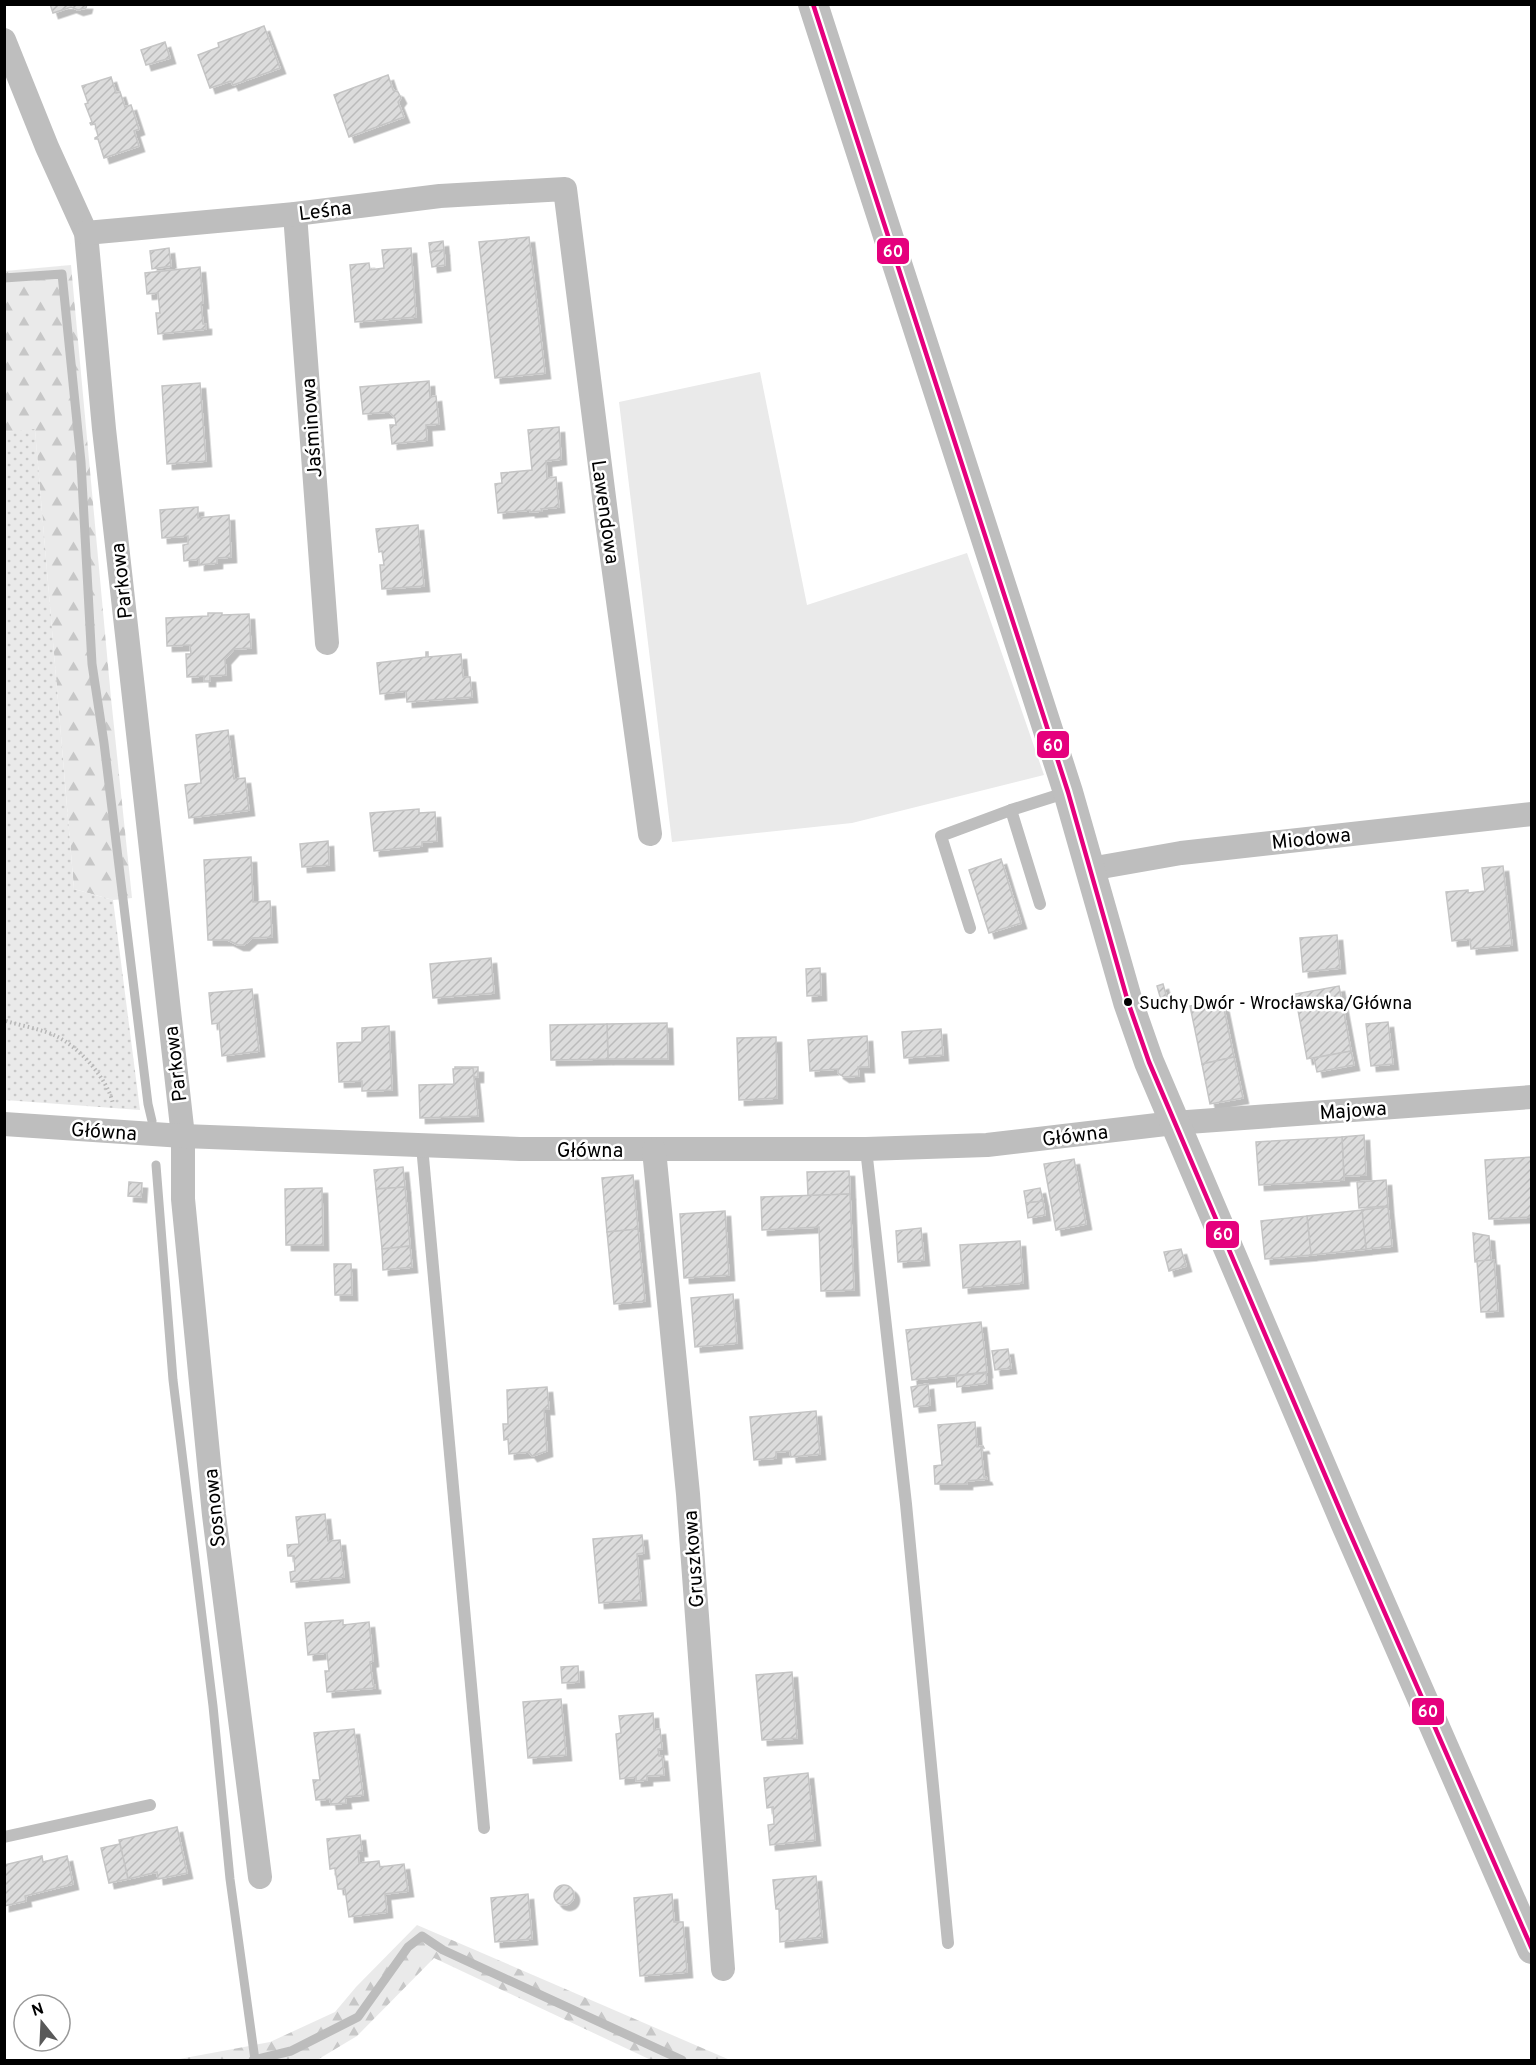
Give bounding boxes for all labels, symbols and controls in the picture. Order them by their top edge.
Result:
street label: Leśna [297,196,353,228]
line badge: 60 [876,237,910,265]
text: 60 [883,243,903,263]
street label: Jaśminowa [297,377,329,479]
street label: Lawendowa [584,459,624,566]
street label: Parkowa [106,542,140,620]
line badge: 60 [1036,730,1070,759]
text: 60 [1043,737,1063,757]
street label: Miodowa [1270,823,1352,857]
place label: Suchy Dwór - Wrocławska/Główna [1139,993,1412,1016]
marker: Suchy Dwór - Wrocławska/Główna [1122,996,1134,1008]
street label: Parkowa [159,1024,195,1103]
street label: Majowa [1319,1097,1388,1127]
street label: Główna [70,1118,138,1148]
street label: Główna [1041,1120,1110,1154]
street label: Główna [557,1139,623,1165]
line badge: 60 [1205,1220,1240,1249]
text: 60 [1213,1226,1233,1246]
street label: Sosnowa [199,1467,233,1548]
street label: Gruszkowa [679,1509,711,1608]
line badge: 60 [1411,1697,1445,1726]
text: 60 [1418,1703,1438,1723]
north arrow [12,1993,72,2053]
text: N [29,1999,47,2022]

